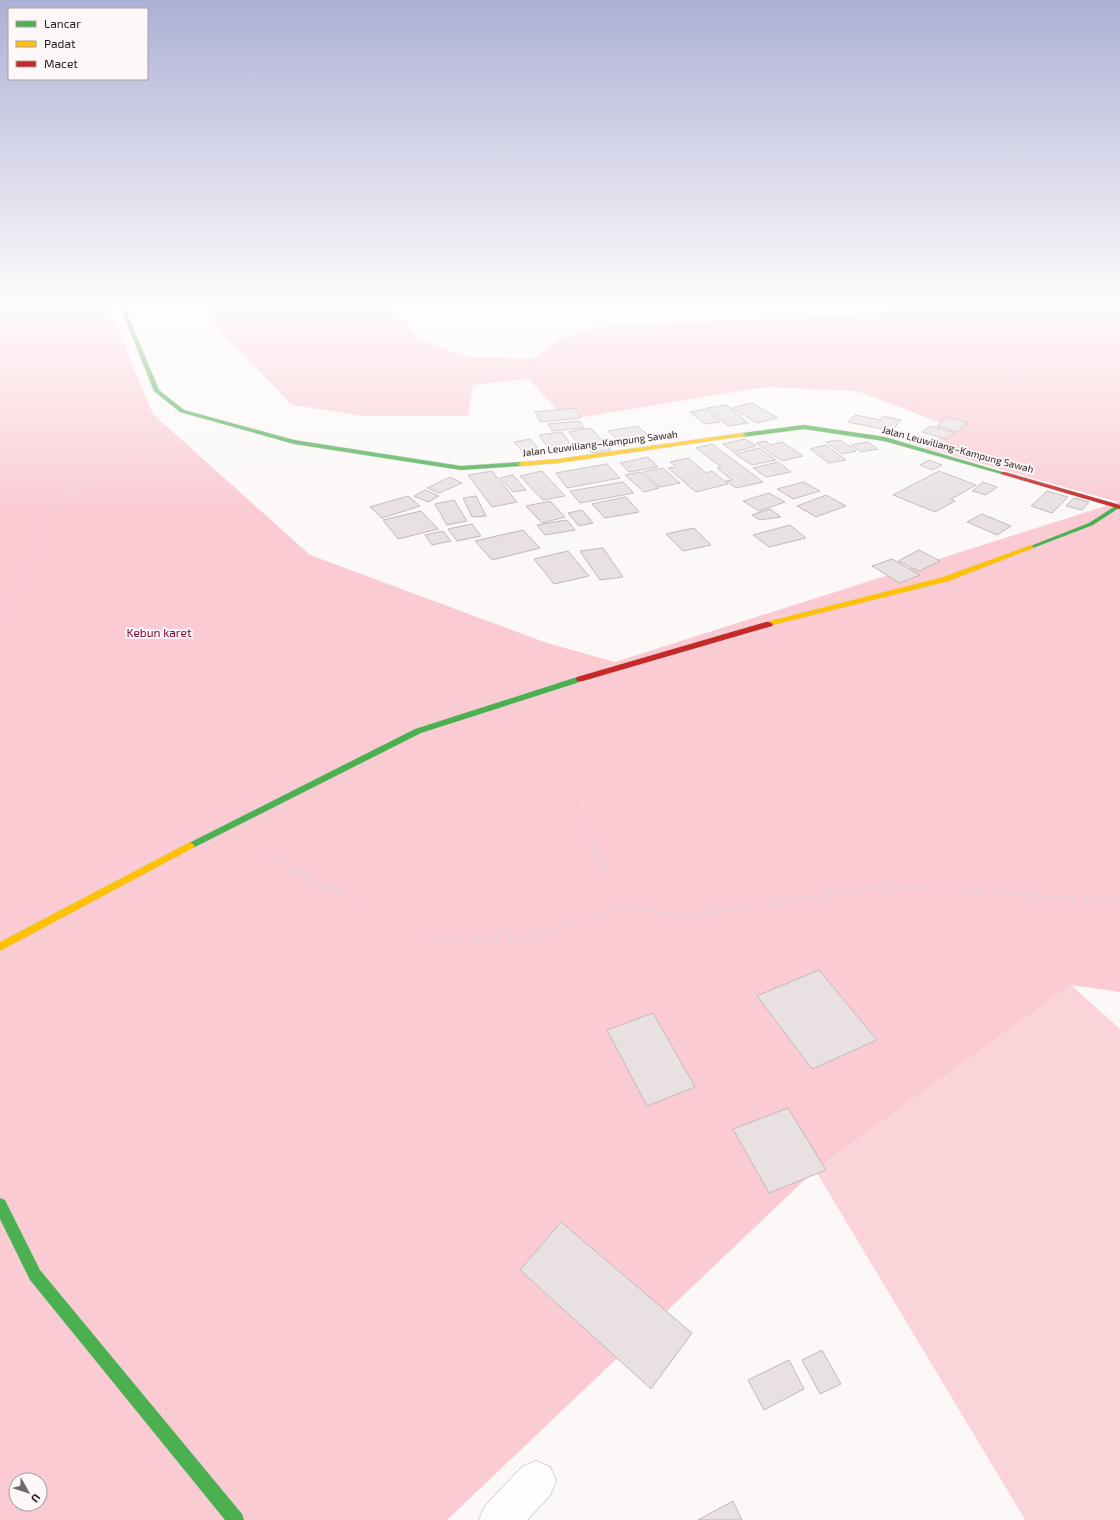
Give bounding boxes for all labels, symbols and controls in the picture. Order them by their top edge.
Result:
legend [8,8,148,80]
text: Lancar [44,16,81,30]
text: Padat [44,36,76,50]
text: Macet [44,56,78,70]
street label: Jalan Leuwiliang–Kampung Sawah [881,423,1035,475]
street label: Jalan Leuwiliang–Kampung Sawah [522,427,679,458]
park label: Kebun karet [126,625,192,639]
north arrow [8,1472,48,1512]
text: U [29,1492,44,1506]

